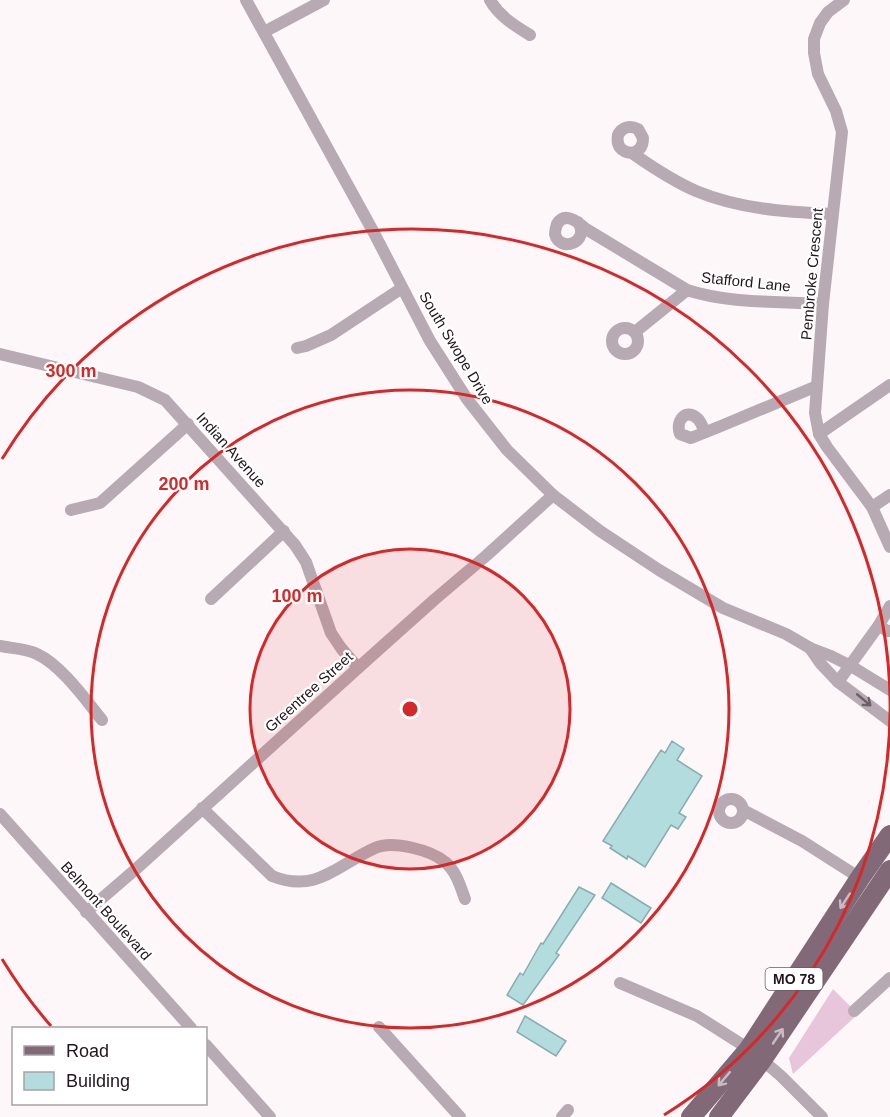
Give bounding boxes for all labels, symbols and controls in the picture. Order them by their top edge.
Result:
street label: Pembroke Crescent [797,206,826,341]
street label: Stafford Lane [701,268,792,295]
street label: South Swope Drive [416,288,497,407]
text: 300 m [45,361,97,381]
street label: Indian Avenue [193,409,269,491]
text: 200 m [158,474,210,494]
text: 100 m [271,586,323,606]
street label: Greentree Street [261,647,356,735]
one-way arrow [856,694,872,707]
centre of rings [400,699,420,719]
street label: Belmont Boulevard [58,858,155,963]
one-way arrow [839,892,851,909]
road number: MO 78 [766,968,822,990]
legend [12,1027,207,1105]
one-way arrow [772,1028,784,1045]
text: Road [66,1041,109,1061]
text: Building [66,1071,130,1091]
one-way arrow [717,1071,730,1087]

